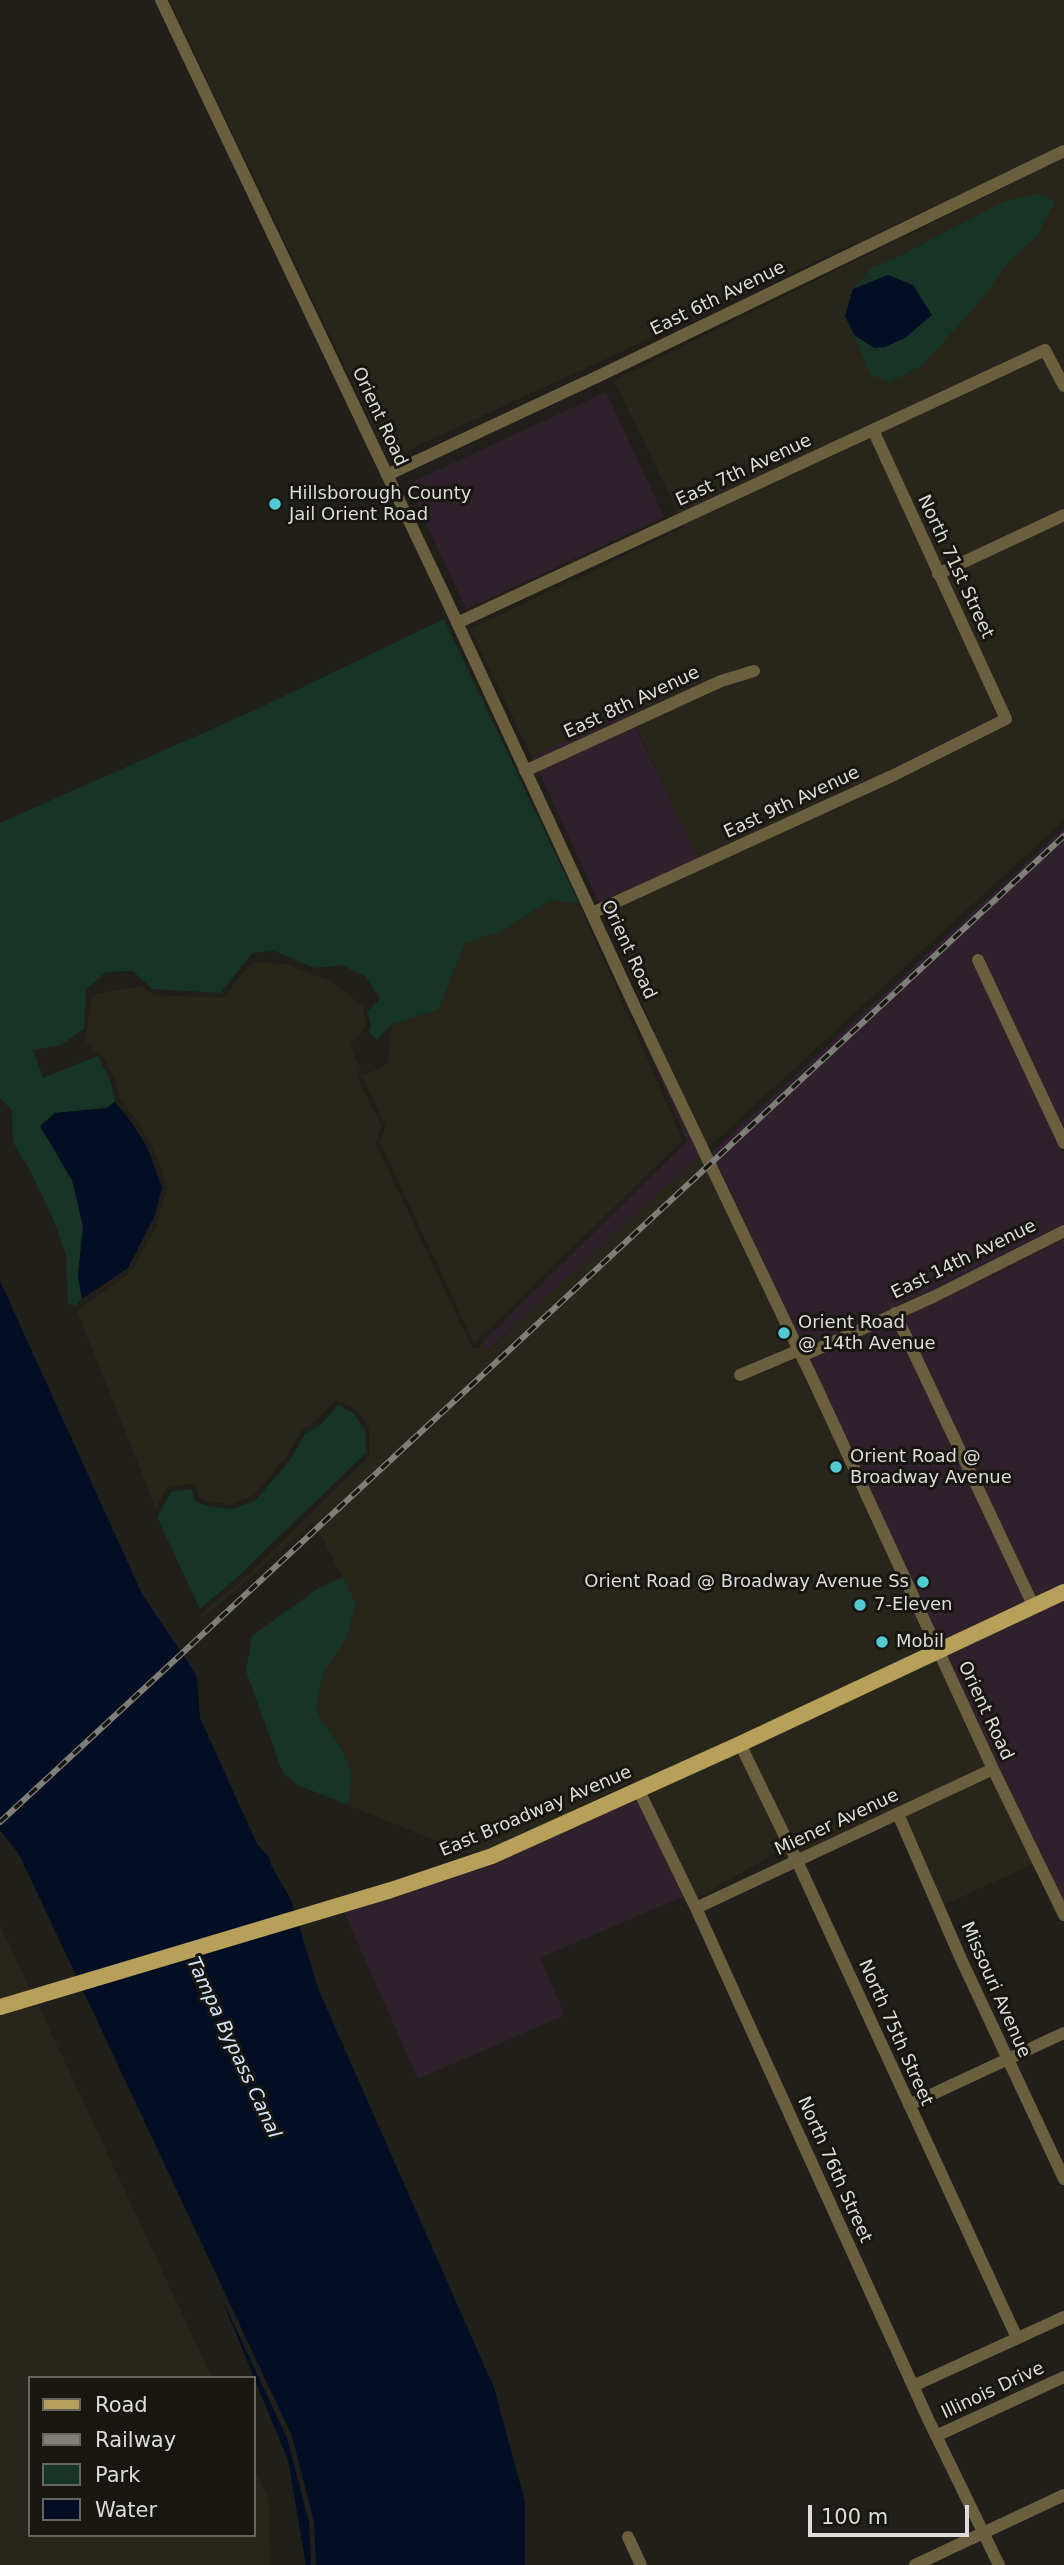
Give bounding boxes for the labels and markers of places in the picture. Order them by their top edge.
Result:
place label: Hillsborough County Jail Orient Road [289,483,471,526]
marker: Hillsborough County Jail Orient Road [267,496,283,512]
place label: Orient Road @ 14th Avenue [798,1312,936,1354]
marker: Orient Road @ 14th Avenue [776,1325,792,1341]
place label: Orient Road @ Broadway Avenue [850,1446,1012,1488]
marker: Orient Road @ Broadway Avenue [828,1459,844,1475]
place label: Orient Road @ Broadway Avenue Ss [584,1571,909,1593]
marker: Orient Road @ Broadway Avenue Ss [915,1574,931,1590]
place label: 7-Eleven [874,1594,953,1616]
marker: 7-Eleven [852,1597,868,1613]
place label: Mobil [896,1631,944,1653]
marker: Mobil [874,1634,890,1650]

